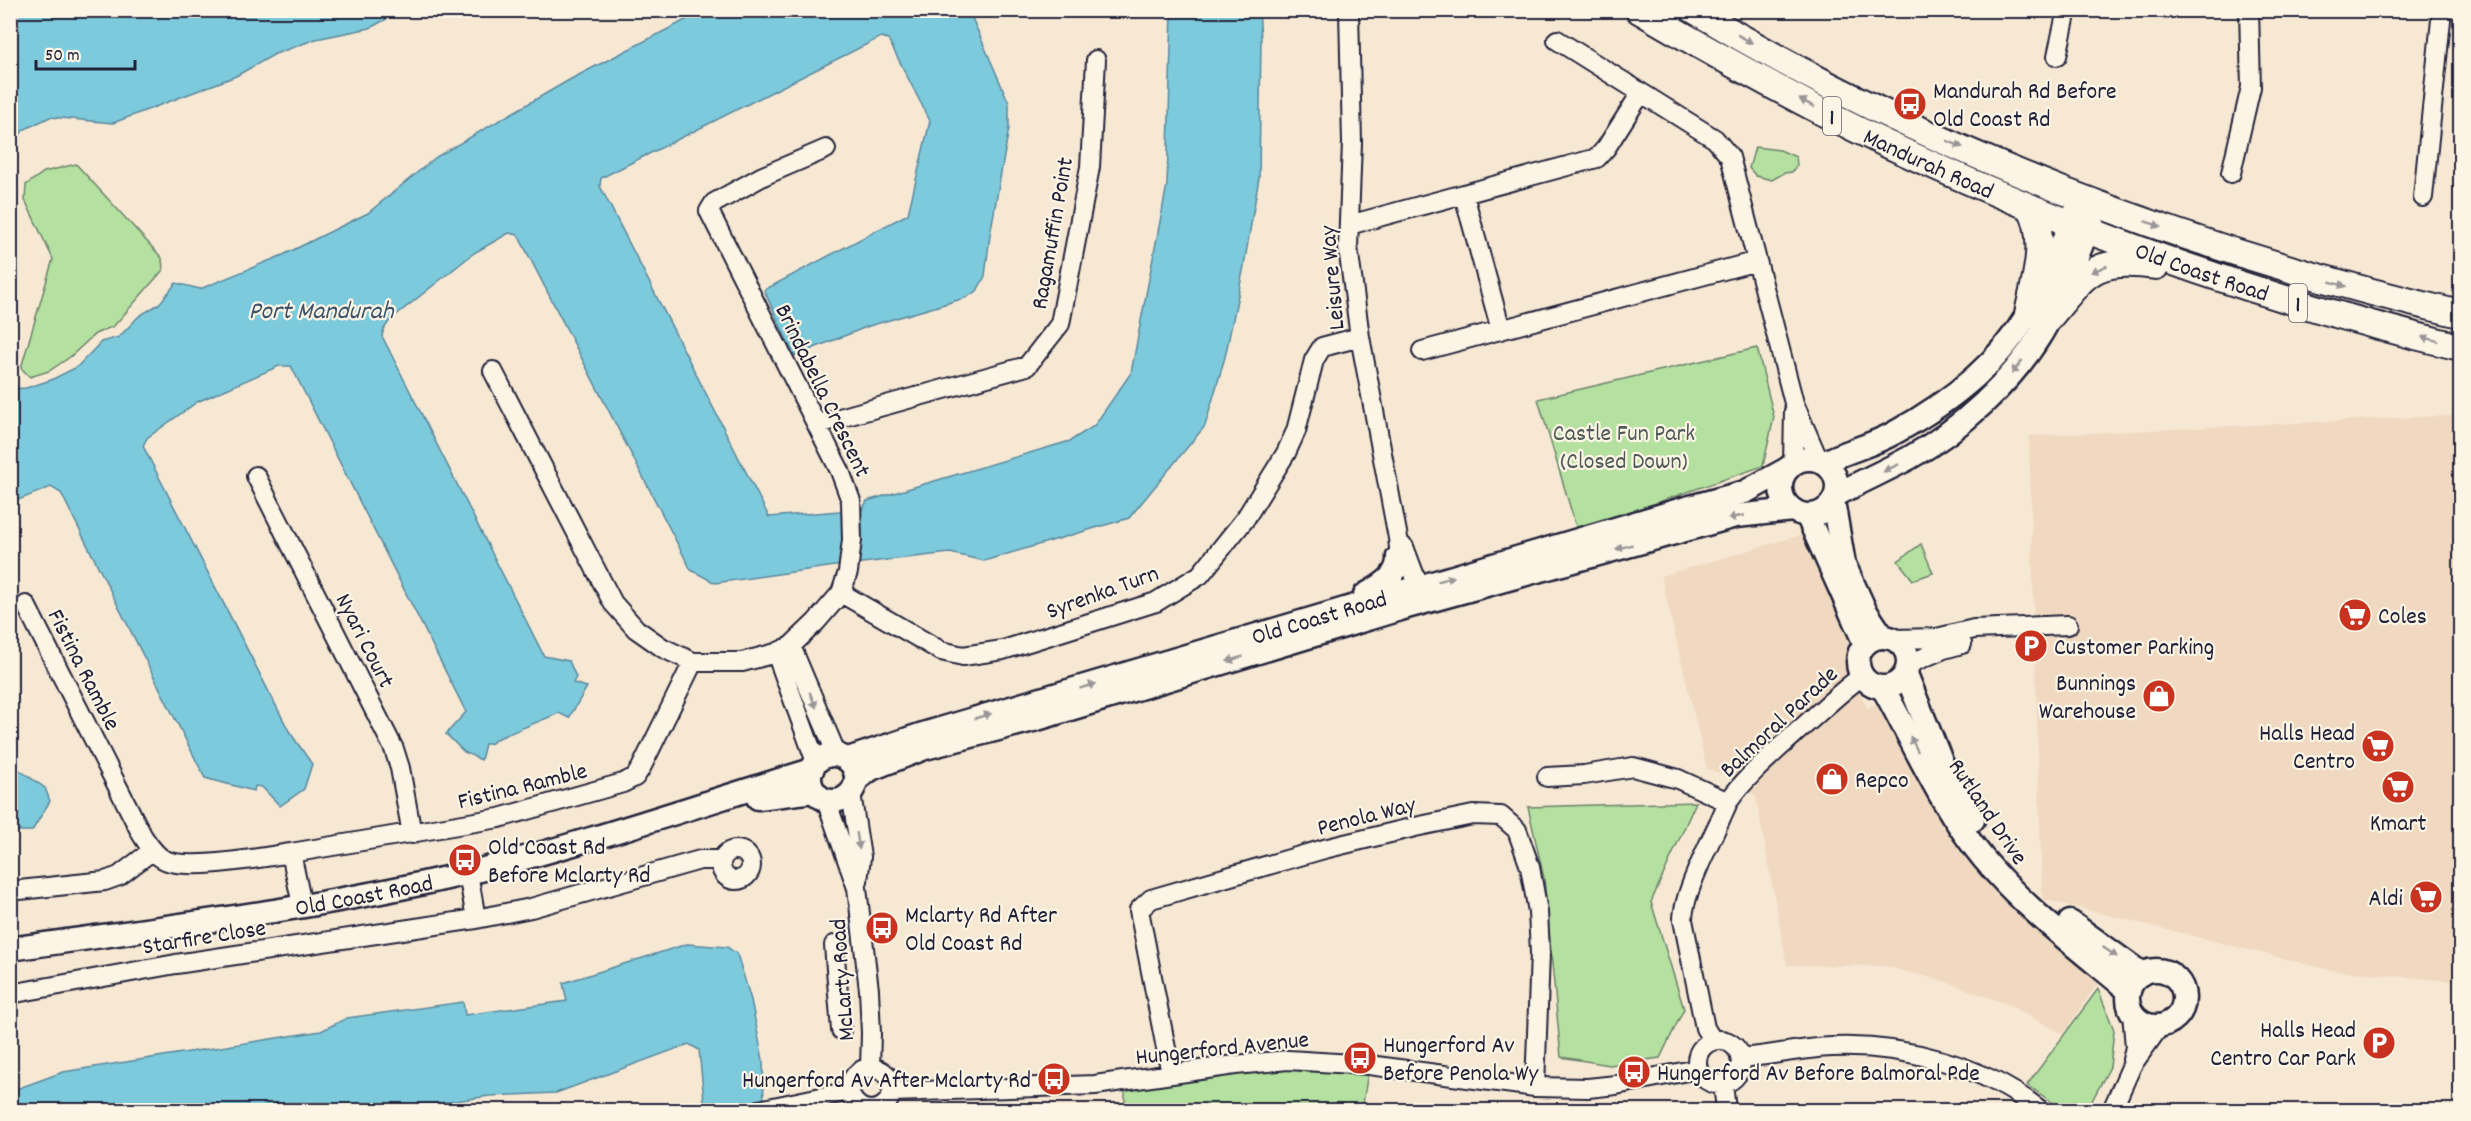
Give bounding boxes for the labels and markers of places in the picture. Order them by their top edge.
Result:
place label: Mandurah Rd Before Old Coast Rd [1933,76,2117,138]
bus stop icon: Mandurah Rd Before Old Coast Rd [1892,86,1928,122]
supermarket icon: Coles [2337,597,2373,633]
place label: Coles [2378,601,2427,635]
parking icon: Customer Parking [2013,628,2049,664]
place label: Customer Parking [2054,632,2214,666]
place label: Bunnings Warehouse [2039,668,2136,730]
shop icon: Bunnings Warehouse [2141,678,2177,714]
place label: Halls Head Centro [2259,718,2355,780]
supermarket icon: Halls Head Centro [2360,728,2396,764]
shop icon: Repco [1814,761,1850,797]
place label: Repco [1855,765,1909,799]
supermarket icon: Kmart [2380,769,2416,805]
place label: Kmart [2370,808,2426,842]
place label: Old Coast Rd Before Mclarty Rd [488,832,651,894]
bus stop icon: Old Coast Rd Before Mclarty Rd [447,842,483,878]
supermarket icon: Aldi [2408,879,2444,915]
place label: Aldi [2369,883,2403,917]
place label: Mclarty Rd After Old Coast Rd [905,900,1057,962]
bus stop icon: Mclarty Rd After Old Coast Rd [864,910,900,946]
place label: Halls Head Centro Car Park [2210,1015,2356,1077]
parking icon: Halls Head Centro Car Park [2361,1025,2397,1061]
place label: Hungerford Av Before Penola Wy [1383,1030,1539,1092]
bus stop icon: Hungerford Av Before Penola Wy [1342,1040,1378,1076]
bus stop icon: Hungerford Av Before Balmoral Pde [1616,1054,1652,1090]
place label: Hungerford Av Before Balmoral Pde [1657,1058,1980,1092]
bus stop icon: Hungerford Av After Mclarty Rd [1036,1061,1072,1097]
place label: Hungerford Av After Mclarty Rd [742,1065,1031,1099]

